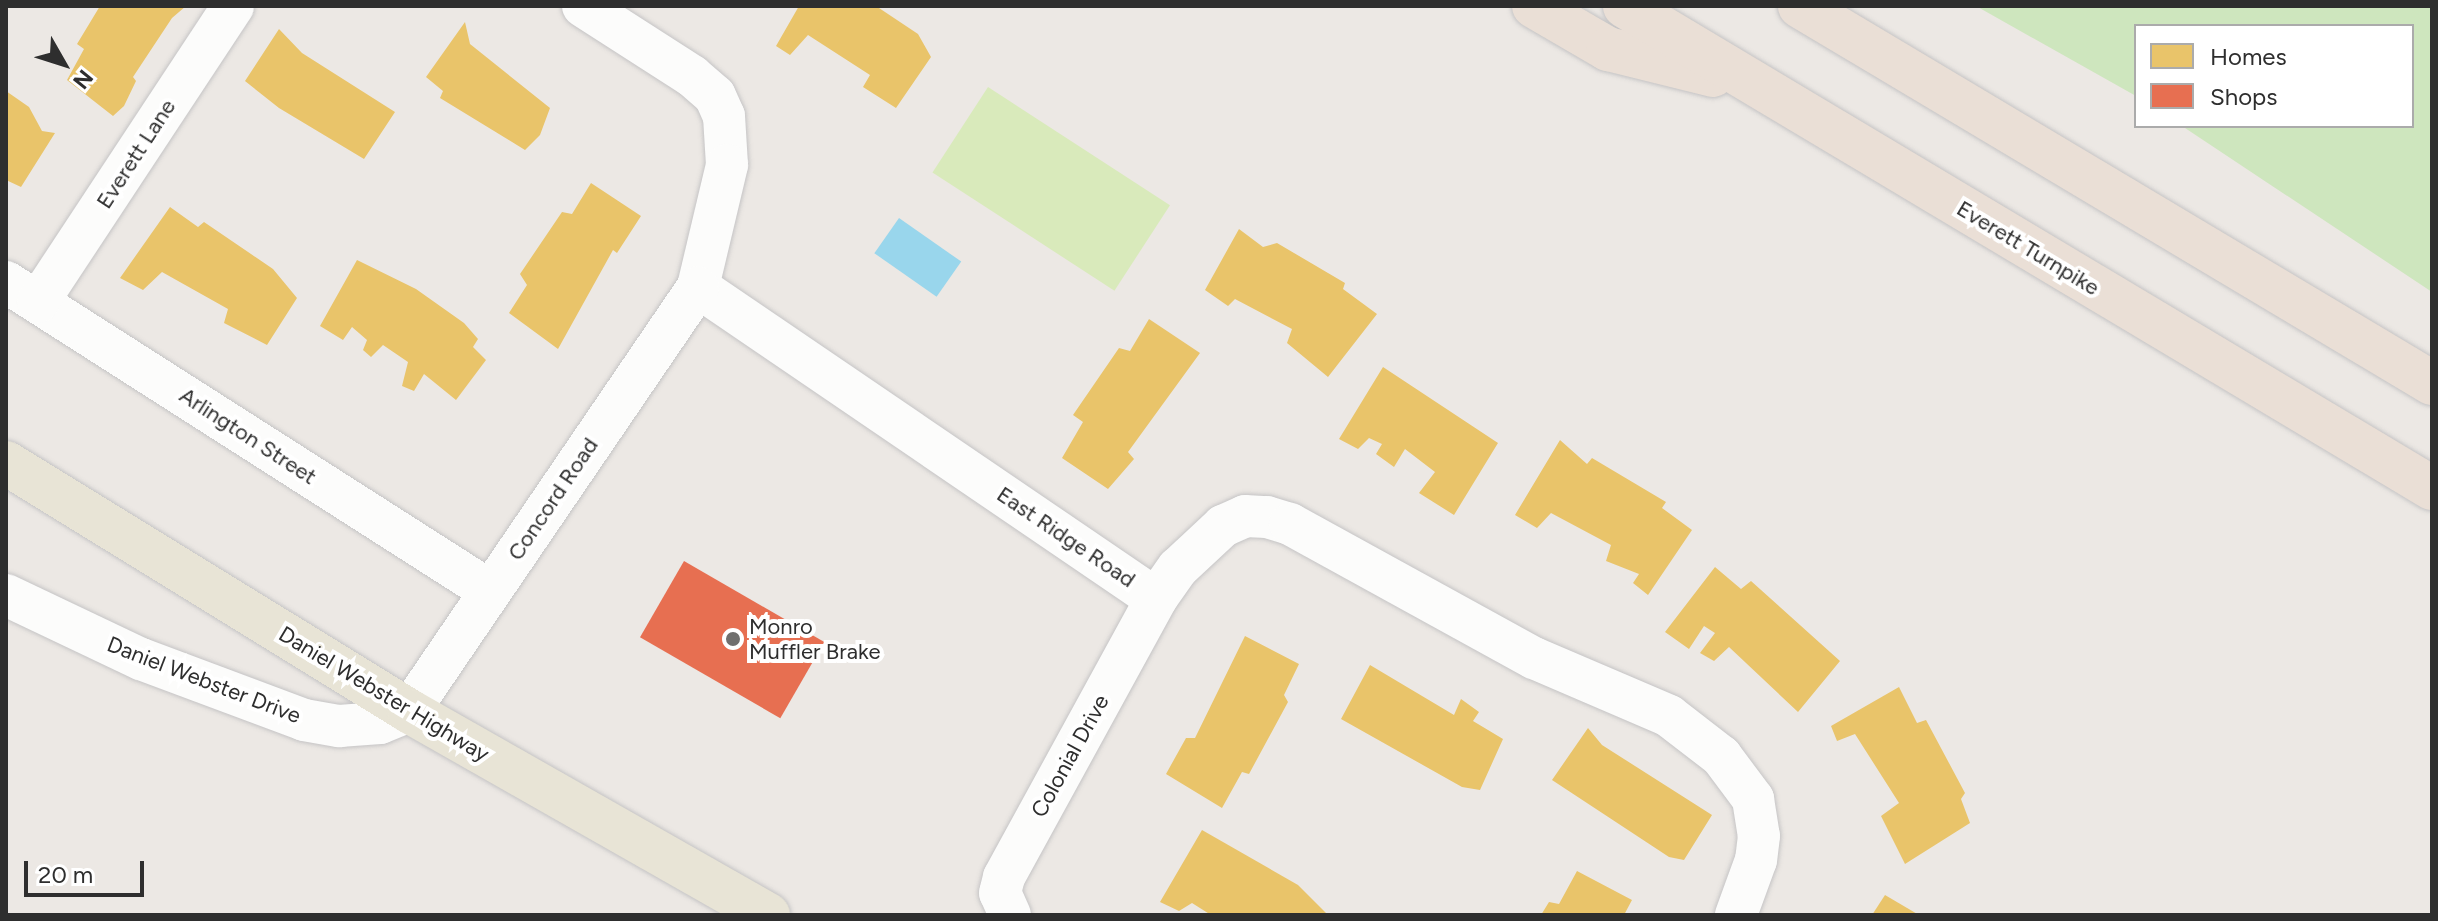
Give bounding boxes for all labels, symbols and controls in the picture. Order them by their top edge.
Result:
north arrow [24,24,104,104]
legend [2134,24,2414,128]
text: Homes [2210,42,2287,71]
text: N [67,64,99,95]
text: Shops [2210,82,2277,111]
street label: Everett Lane [91,95,181,213]
street label: Everett Turnpike [1952,195,2104,301]
street label: Arlington Street [175,382,321,490]
street label: Concord Road [502,433,604,565]
street label: East Ridge Road [992,481,1140,593]
place label: Monro Muffler Brake [749,613,880,664]
street label: Daniel Webster Highway [274,621,494,767]
marker: Monro Muffler Brake [724,630,742,648]
street label: Daniel Webster Drive [103,631,305,729]
street label: Colonial Drive [1025,690,1115,822]
scale bar [28,845,148,895]
text: 20 m [38,860,93,889]

